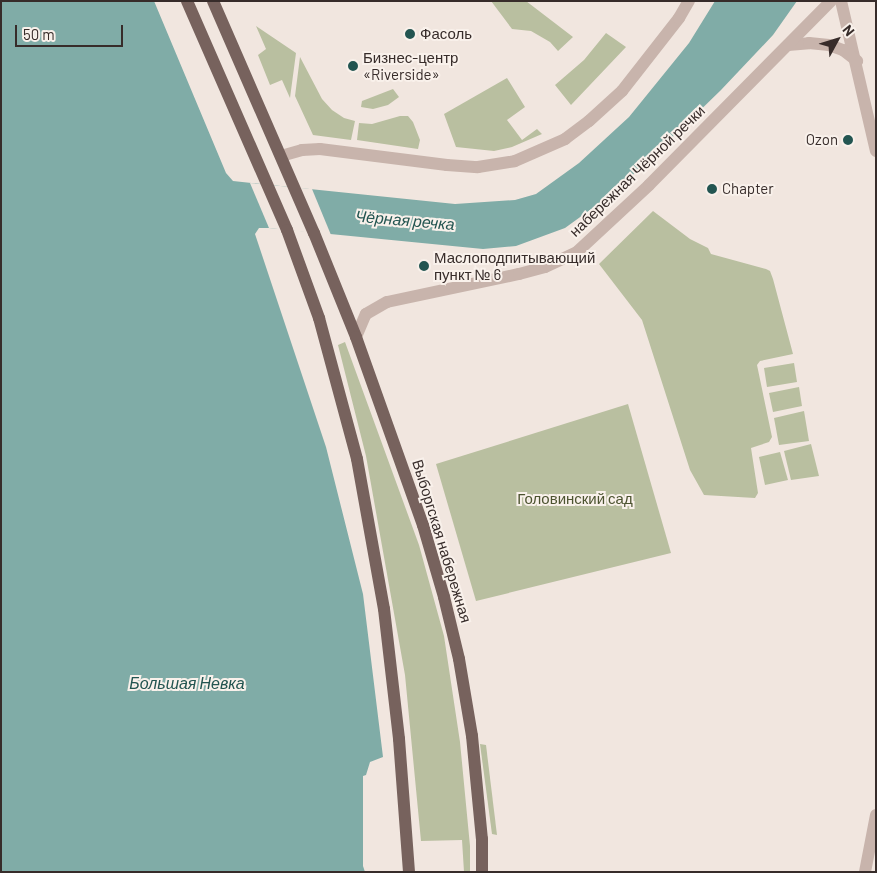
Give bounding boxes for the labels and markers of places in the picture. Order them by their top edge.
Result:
place label: Фасоль [420,25,472,43]
marker: Фасоль [404,28,416,40]
place label: Бизнес-центр «Riverside» [363,48,458,83]
marker: Бизнес-центр «Riverside» [347,60,359,72]
place label: Ozon [806,131,838,149]
marker: Ozon [842,134,854,146]
place label: Chapter [722,180,774,198]
marker: Chapter [706,183,718,195]
place label: Маслоподпитывающий пункт № 6 [434,248,595,283]
marker: Маслоподпитывающий пункт № 6 [418,260,430,272]

